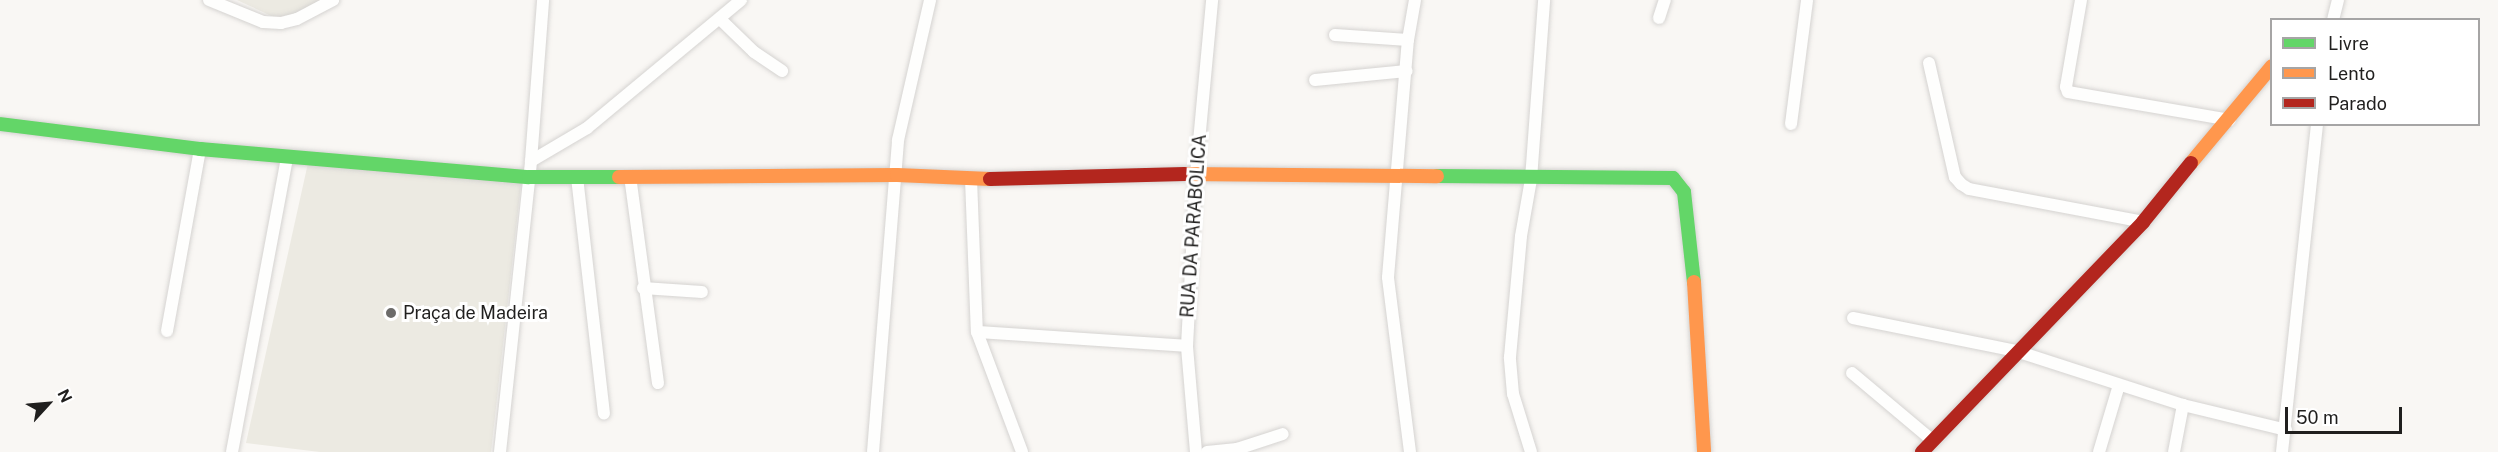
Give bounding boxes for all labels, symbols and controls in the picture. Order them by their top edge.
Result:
legend [2270,18,2480,126]
text: Livre [2328,33,2369,54]
text: Lento [2328,63,2375,84]
text: Parado [2328,93,2387,114]
street label: RUA DA PARABOLICA [1177,134,1211,318]
place label: Praça de Madeira [403,302,548,324]
marker: Praça de Madeira [384,306,398,320]
north arrow [18,374,78,434]
text: N [53,386,76,406]
scale bar [2288,395,2405,433]
text: 50 m [2296,407,2339,428]

